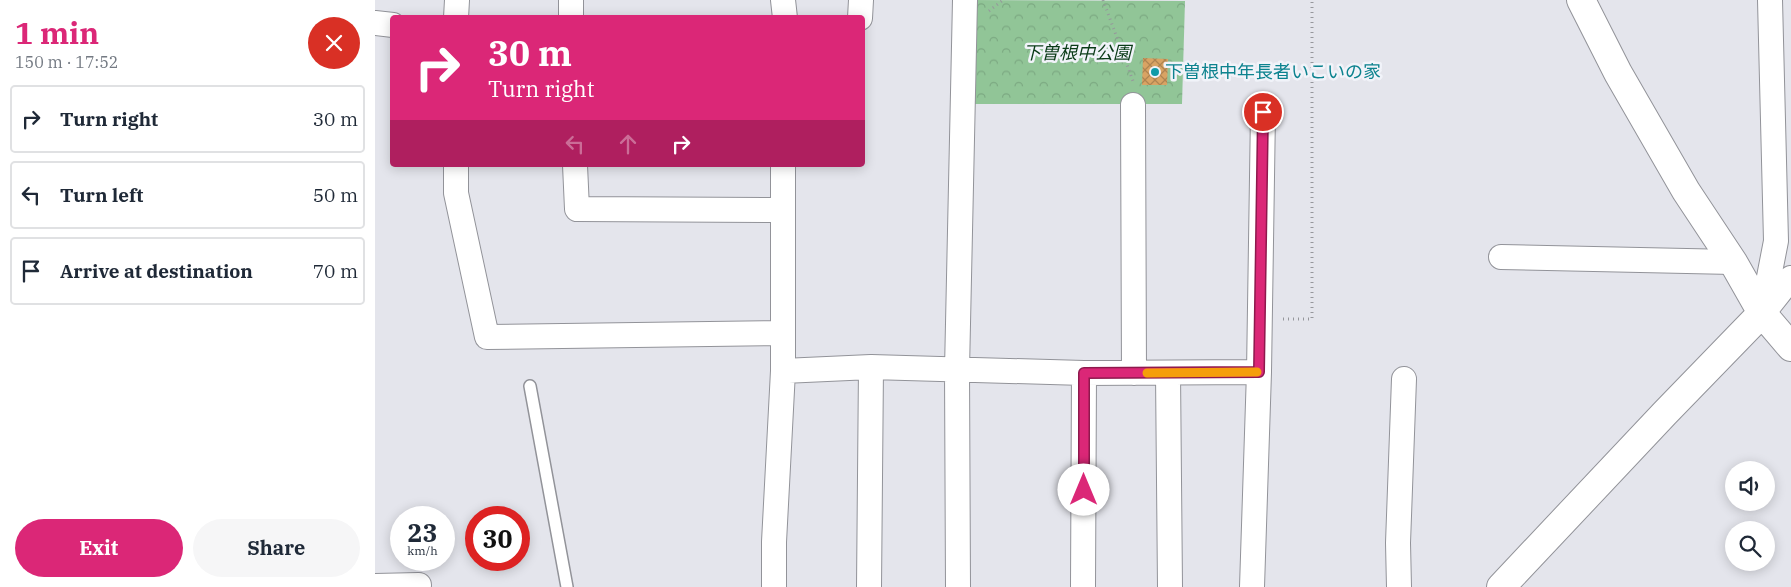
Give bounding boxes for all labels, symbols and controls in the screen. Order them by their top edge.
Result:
text: 1 min [15,13,99,52]
button: close [308,17,360,69]
text: 30 m [488,30,572,76]
icon: right [405,35,470,100]
park label: 下曽根中公園 [1023,41,1134,64]
text: 150 m · 17:52 [15,52,118,72]
place label: 下曽根中年長者いこいの家 [1165,60,1381,83]
marker: 下曽根中年長者いこいの家 [1149,66,1161,78]
text: Turn right [488,74,595,103]
pin [1242,91,1284,133]
icon: arrive [1249,98,1277,126]
icon: right [17,105,45,133]
text: Turn right [60,107,158,131]
text: 30 m [313,107,358,131]
icon: left [561,130,589,158]
icon: ahead [614,130,642,158]
icon: right [667,130,695,158]
icon: left [17,181,45,209]
text: Turn left [60,183,143,207]
text: 50 m [313,183,358,207]
icon: arrive [17,257,45,285]
text: Arrive at destination [60,259,253,283]
text: 70 m [313,259,358,283]
map controls [1725,461,1775,571]
button: sound [1725,461,1775,511]
position arrow [1057,463,1109,515]
speed limit sign: 30 [465,506,530,571]
text: 23 [407,516,438,549]
button: Exit [15,519,183,577]
button: Share [193,519,360,577]
button: search [1725,521,1775,571]
text: km/h [407,543,438,558]

